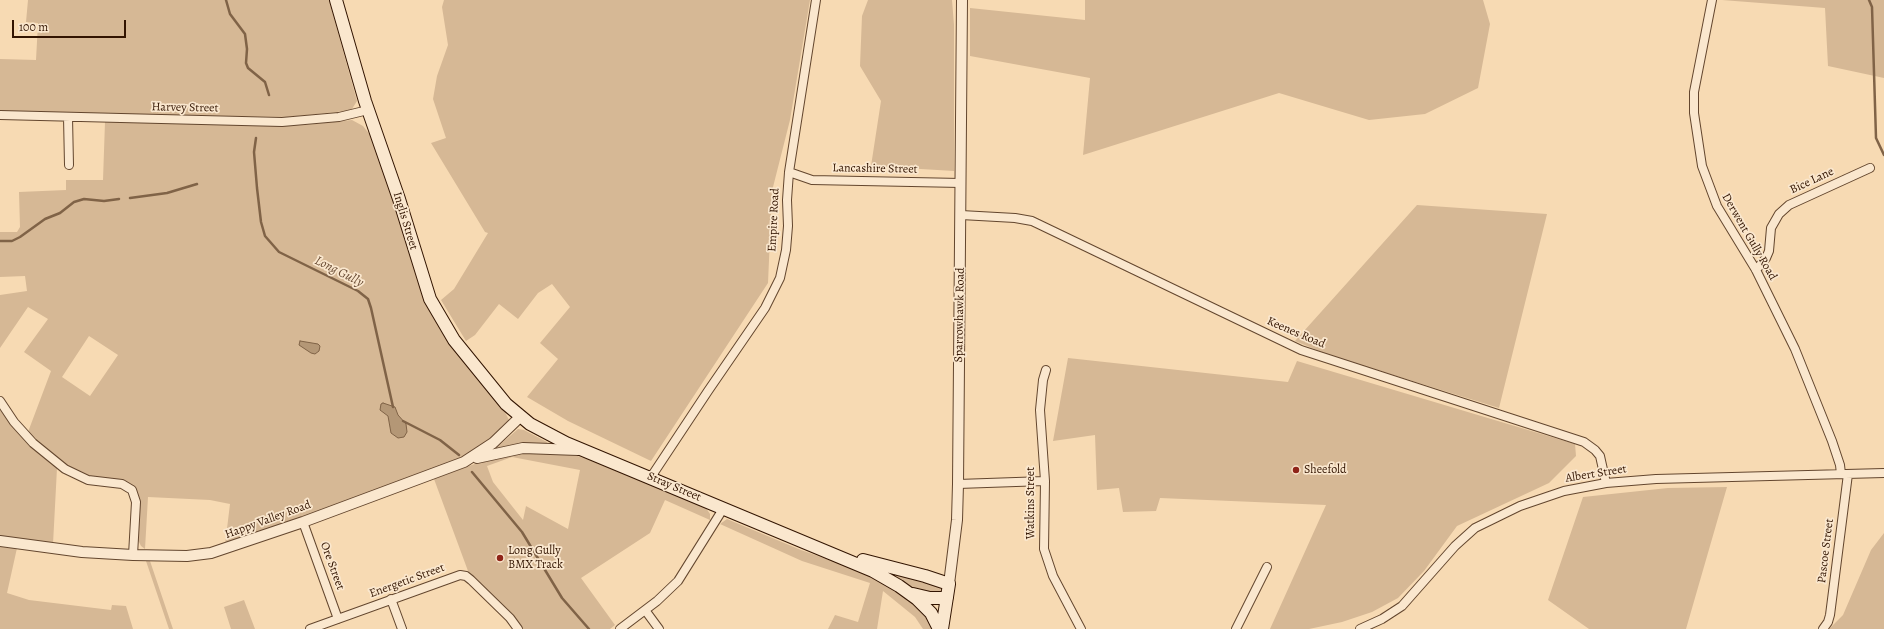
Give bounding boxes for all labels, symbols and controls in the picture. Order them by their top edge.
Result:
scale bar [14,12,128,38]
text: 100 m [19,19,48,35]
street label: Harvey Street [151,100,219,116]
street label: Lancashire Street [832,161,918,177]
street label: Bice Lane [1788,165,1836,197]
street label: Empire Road [765,188,783,252]
street label: Inglis Street [389,190,421,252]
street label: Derwent Gully Road [1718,191,1780,283]
water label: Long Gully [312,253,366,291]
street label: Sparrowhawk Road [952,267,968,363]
street label: Keenes Road [1265,314,1327,352]
street label: Albert Street [1564,462,1628,486]
place label: Sheefold [1304,463,1346,477]
marker: Sheefold [1291,465,1301,475]
street label: Watkins Street [1024,467,1038,539]
street label: Stray Street [645,469,703,505]
street label: Happy Valley Road [223,498,313,542]
street label: Pascoe Street [1815,518,1837,584]
street label: Ore Street [317,540,347,592]
place label: Long Gully BMX Track [508,544,563,572]
marker: Long Gully BMX Track [495,553,505,563]
street label: Energetic Street [367,561,447,601]

